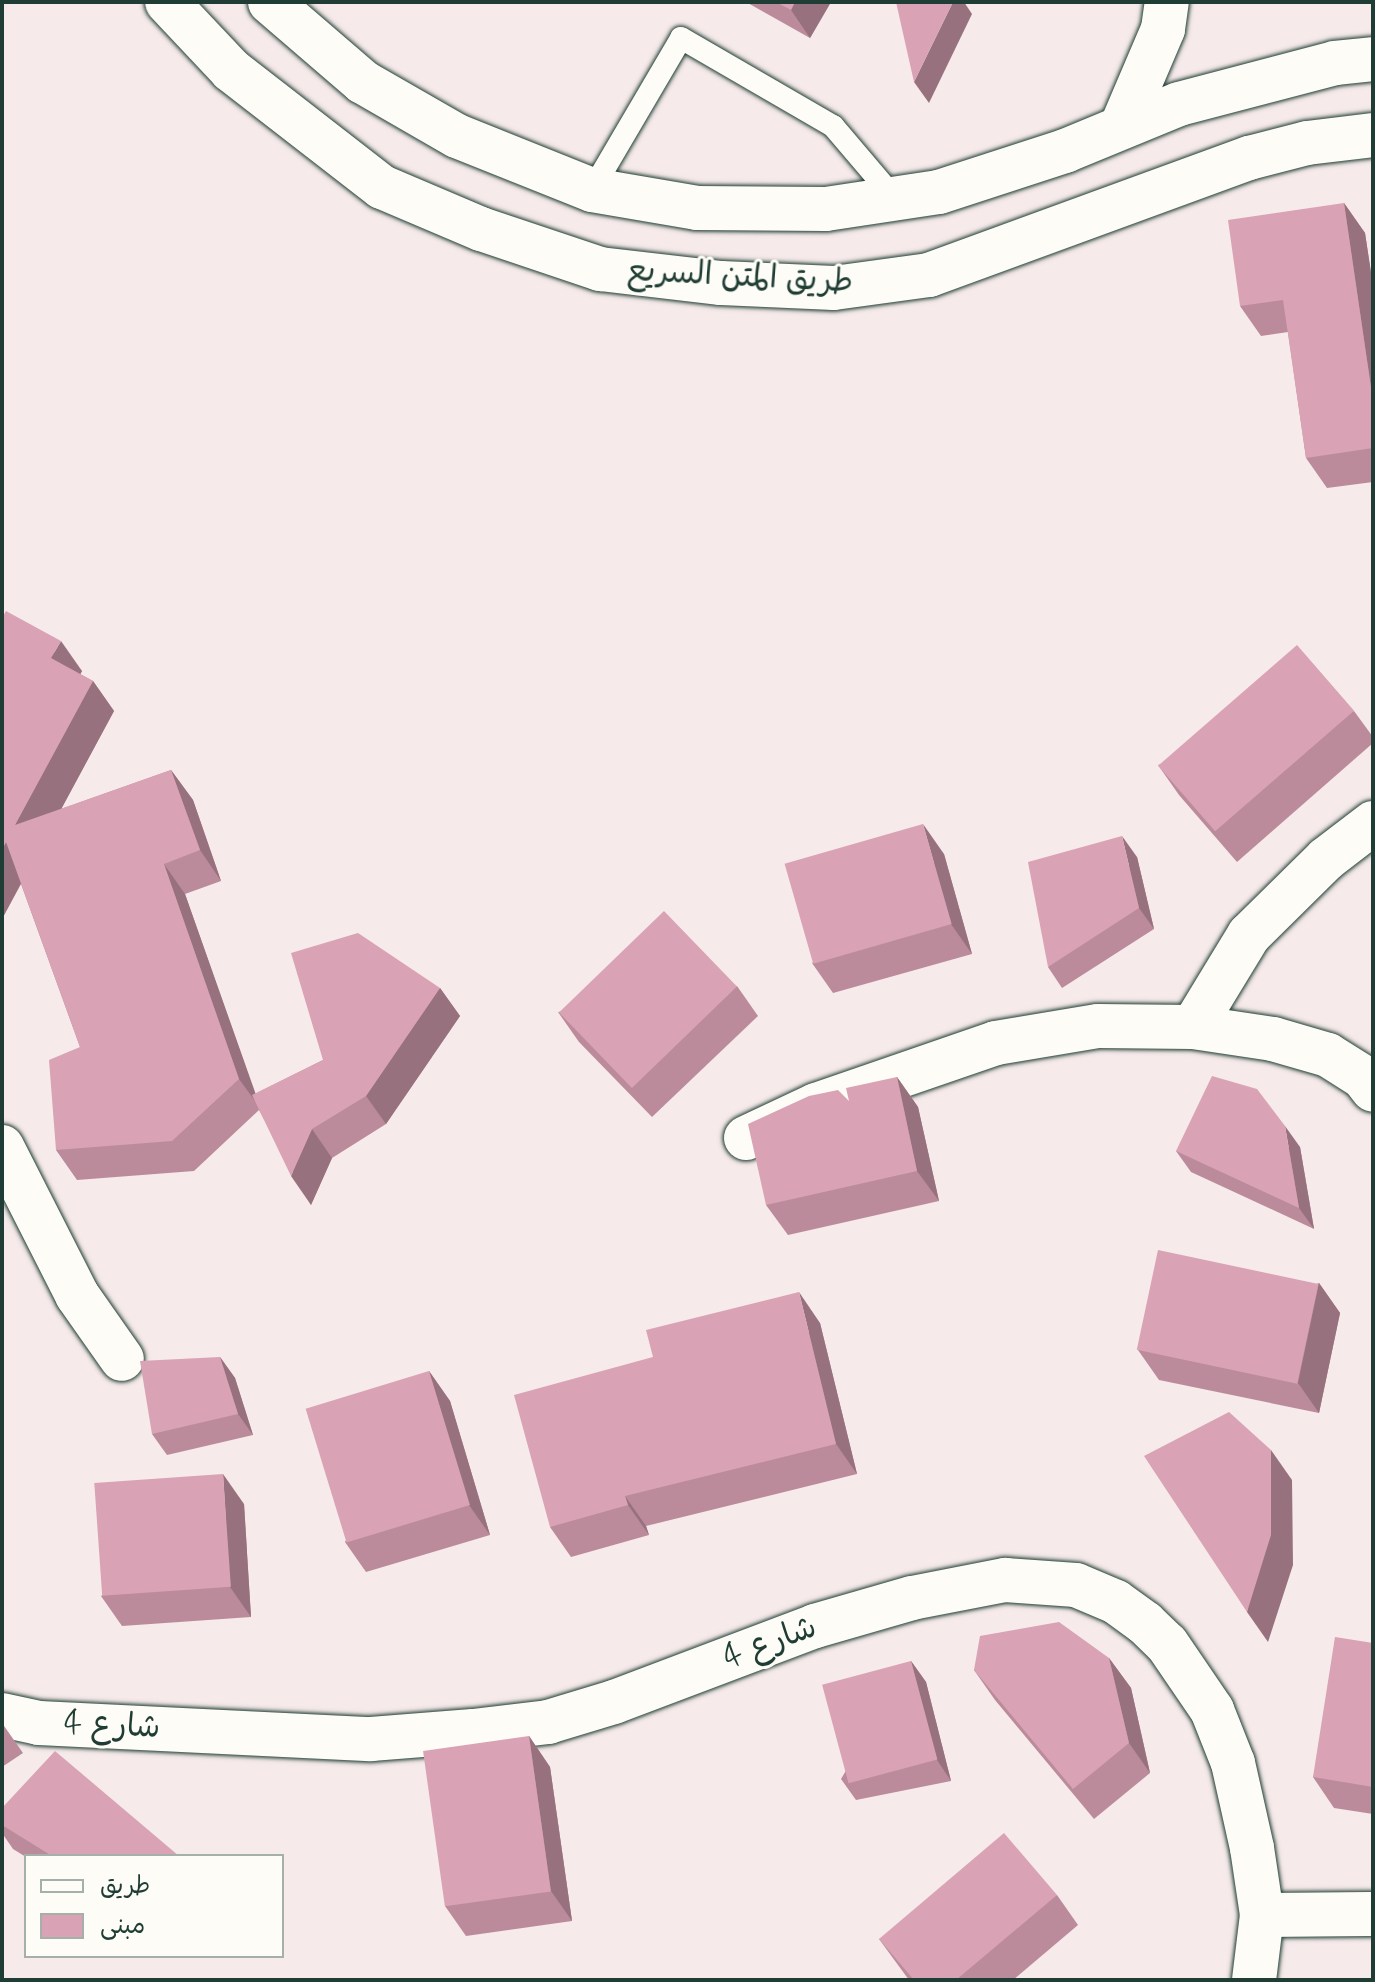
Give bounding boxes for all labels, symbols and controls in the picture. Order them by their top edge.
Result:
street label: طريق المتن السريع [626,252,854,302]
street label: شارع 4 [718,1608,822,1678]
street label: شارع 4 [63,1704,161,1748]
legend [24,1854,284,1958]
text: طريق [100,1871,150,1902]
text: مبنى [100,1911,145,1942]

